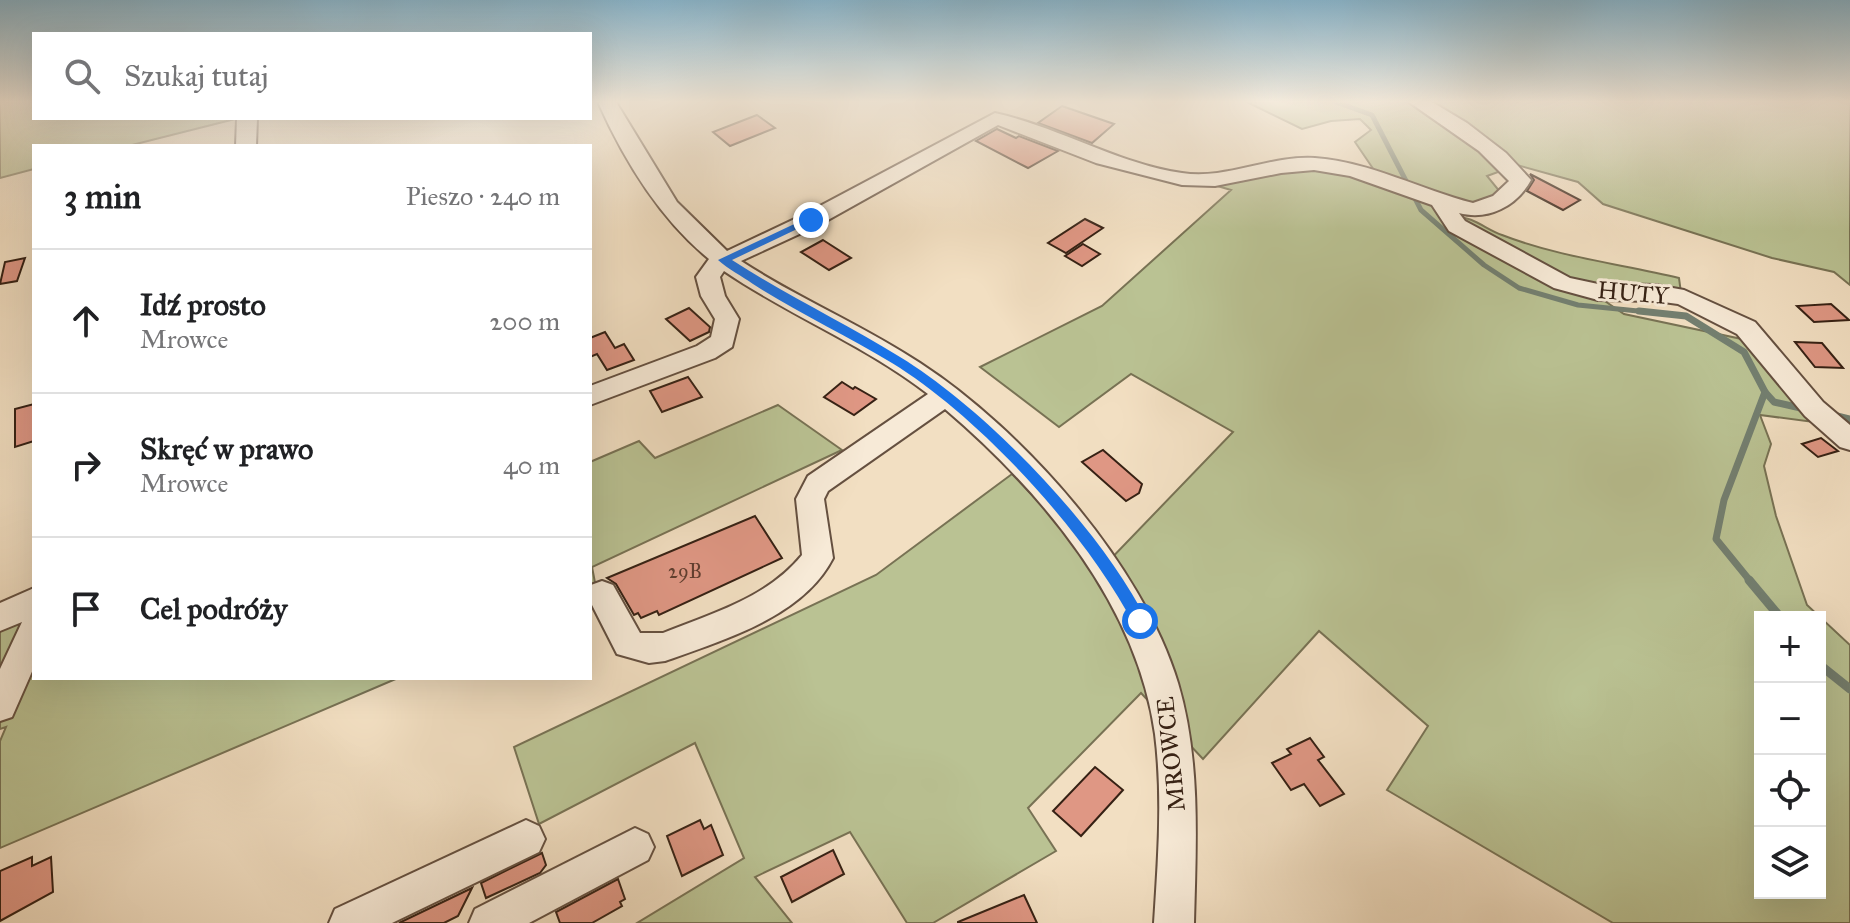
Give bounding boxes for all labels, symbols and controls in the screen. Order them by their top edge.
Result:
search box [32,32,592,120]
icon: search [60,54,104,98]
text: Szukaj tutaj [124,58,269,94]
text: 3 min [64,176,141,217]
text: Pieszo · 240 m [406,180,560,212]
route end [793,202,829,238]
street label: HUTY [1596,275,1671,311]
text: Idź prosto [140,287,266,323]
icon: ahead [64,299,108,343]
text: 200 m [489,305,560,337]
text: Mrowce [140,323,228,355]
text: Skręć w prawo [140,431,313,467]
icon: right [64,443,108,487]
text: 40 m [503,449,560,481]
text: Mrowce [140,467,228,499]
house number: 29B [668,559,702,583]
icon: arrive [64,587,108,631]
text: Cel podróży [140,591,287,627]
route start [1122,603,1158,639]
map controls [1754,611,1826,899]
button: + [1754,611,1826,683]
button: − [1754,683,1826,755]
street label: MROWCE [1150,695,1192,813]
button: locate [1754,755,1826,827]
button: layers [1754,827,1826,899]

